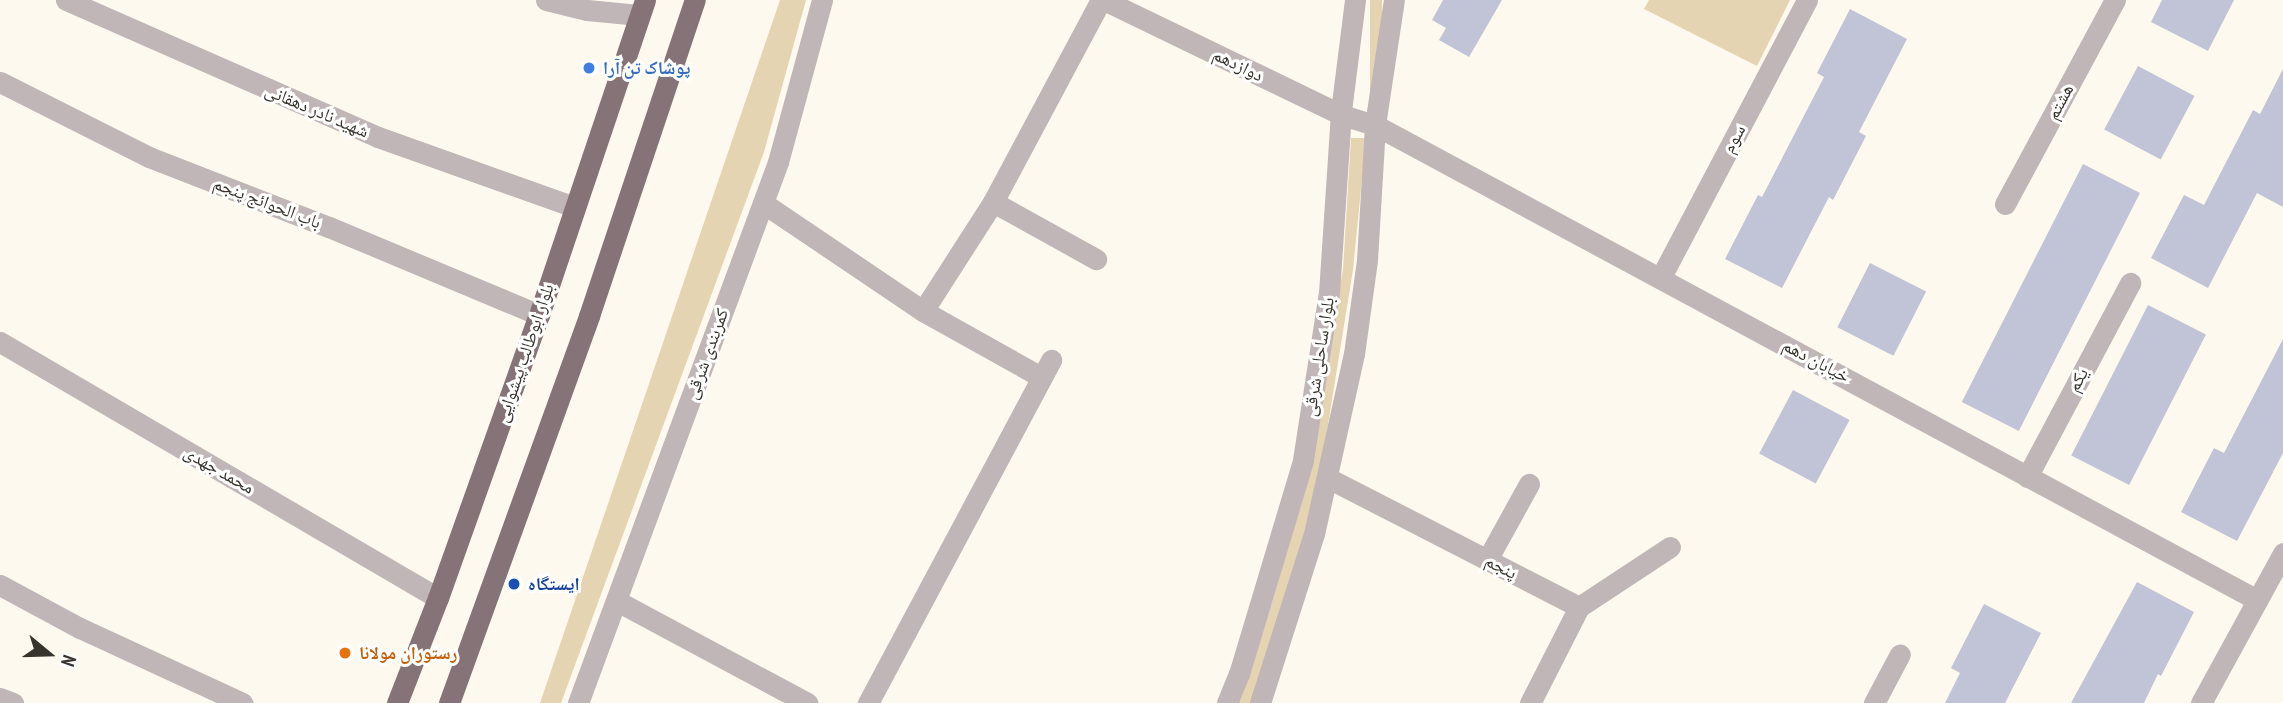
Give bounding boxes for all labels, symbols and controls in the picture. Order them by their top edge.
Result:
street label: دوازدهم [1209,44,1267,86]
place label: پوشاک تن آرا [603,57,690,79]
marker: پوشاک تن آرا [581,60,597,76]
street label: شهید نادر دهقانی [262,79,372,143]
street label: هشتم [2042,81,2078,123]
street label: سوم [1718,121,1750,157]
street label: باب الحوائج پنجم [210,173,324,233]
street label: بلوار ابوطالب پیشوایی [491,281,559,425]
street label: بلوار ساحلی شرقی [1299,296,1339,418]
street label: کمربندی شرقی [681,306,733,402]
street label: خیابان دهم [1779,334,1853,388]
street label: یکم [2063,364,2093,396]
street label: محمد جهدی [180,441,258,499]
street label: پنجم [1481,550,1521,584]
place label: ایستگاه [528,573,580,595]
marker: ایستگاه [506,576,522,592]
north arrow [14,619,84,689]
place label: رستوران مولانا [359,642,457,664]
marker: رستوران مولانا [337,645,353,661]
text: N [56,652,82,670]

